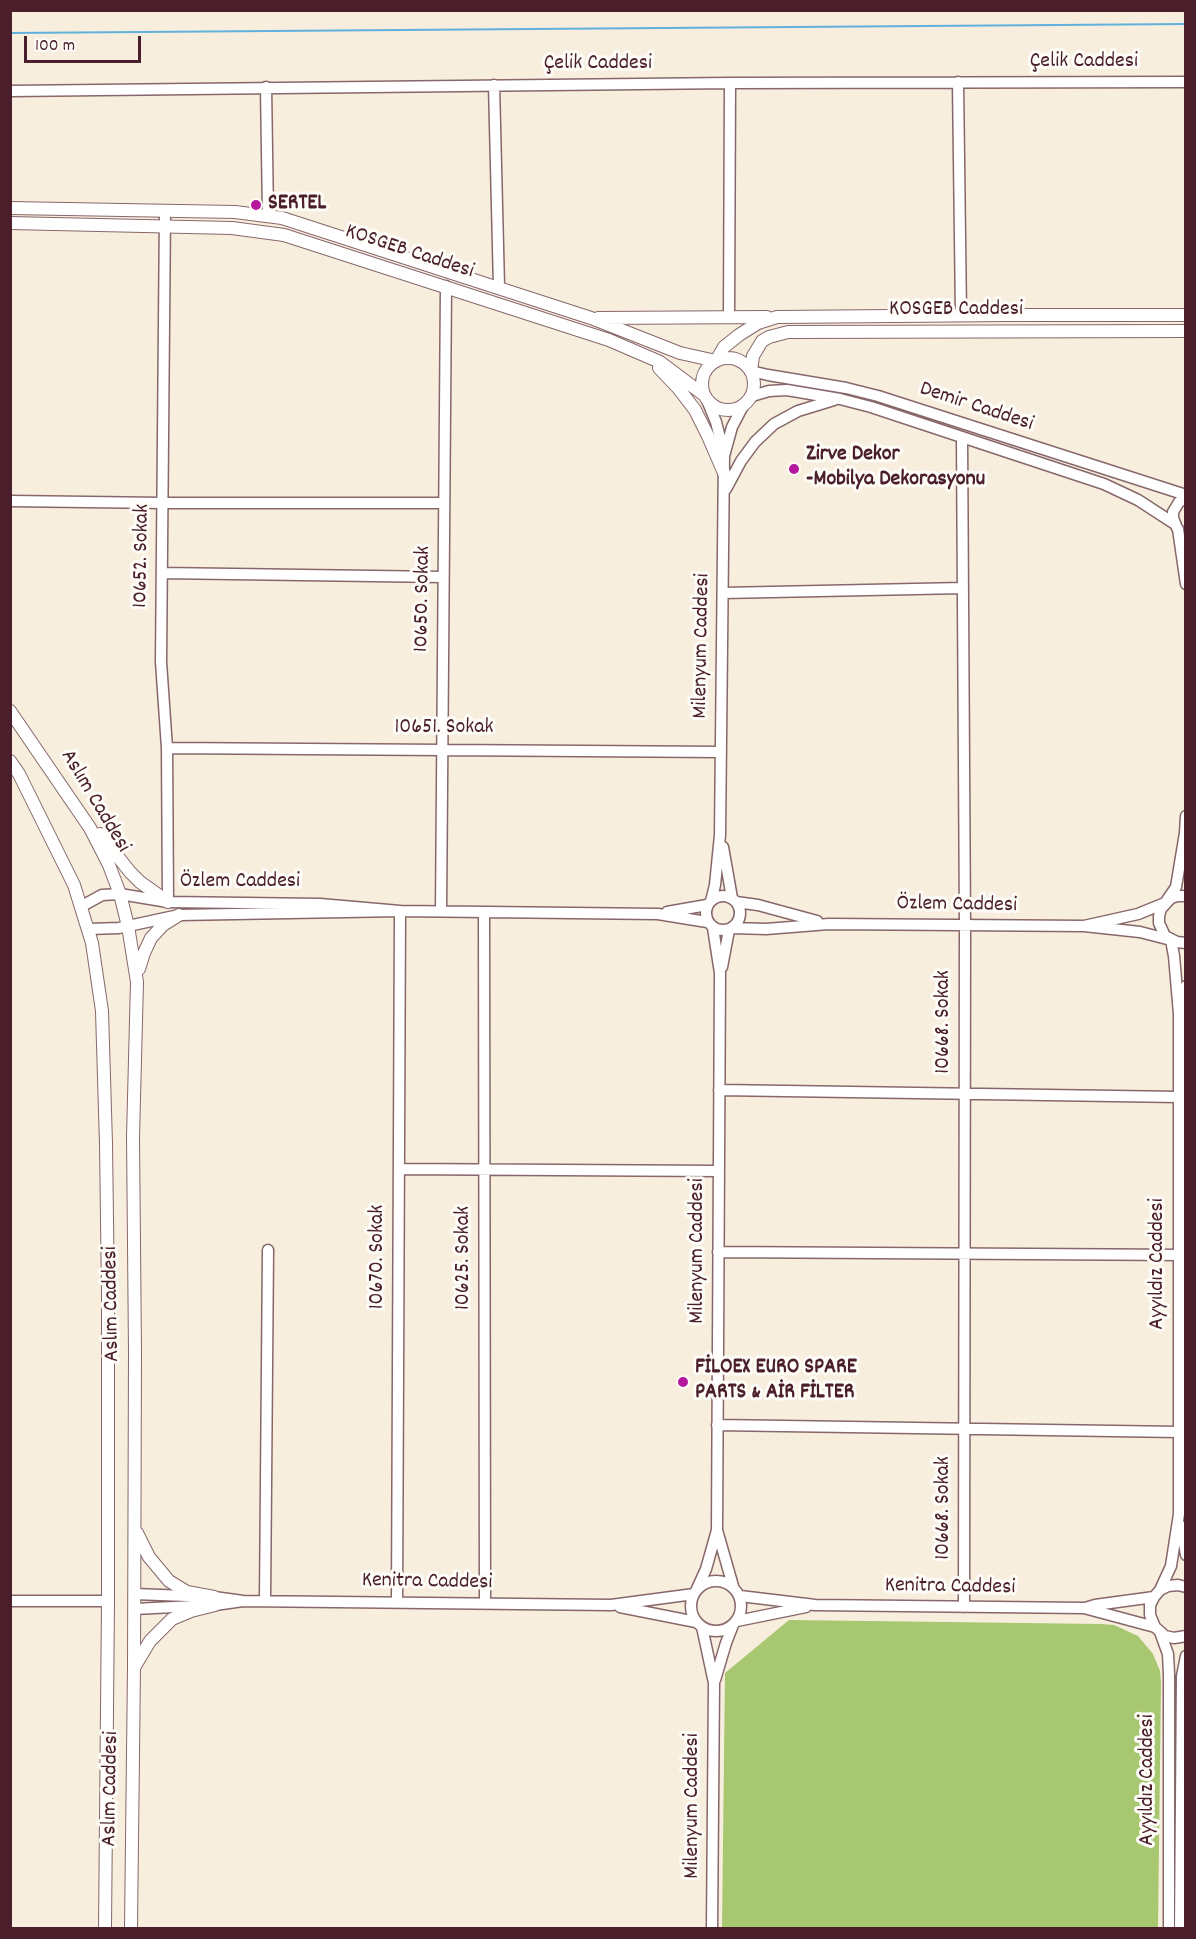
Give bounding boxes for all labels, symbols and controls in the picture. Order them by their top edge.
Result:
scale bar [27,24,144,62]
text: 100 m [35,34,75,59]
street label: Çelik Caddesi [1030,50,1138,76]
street label: Çelik Caddesi [544,52,652,78]
place label: SERTEL [268,192,326,218]
marker: SERTEL [249,198,263,212]
street label: KOSGEB Caddesi [341,220,477,286]
street label: KOSGEB Caddesi [889,298,1023,324]
street label: Demir Caddesi [916,377,1036,439]
place label: Zirve Dekor -Mobilya Dekorasyonu [806,443,985,494]
marker: Zirve Dekor -Mobilya Dekorasyonu [787,462,801,476]
street label: 10652. Sokak [129,504,157,608]
street label: 10650. Sokak [410,546,438,652]
street label: Milenyum Caddesi [689,573,717,719]
street label: 10651. Sokak [394,716,494,742]
street label: Aslım Caddesi [53,746,135,858]
street label: Özlem Caddesi [180,870,300,896]
street label: Özlem Caddesi [897,892,1017,920]
street label: 10668. Sokak [932,970,958,1074]
street label: Milenyum Caddesi [686,1178,712,1324]
street label: Ayyıldız Caddesi [1146,1198,1172,1330]
street label: 10670. Sokak [366,1205,392,1309]
street label: 10625. Sokak [452,1206,478,1310]
street label: Aslım Caddesi [99,1246,127,1362]
place label: FİLOEX EURO SPARE PARTS & AİR FİLTER [695,1356,857,1408]
marker: FİLOEX EURO SPARE PARTS & AİR FİLTER [676,1375,690,1389]
street label: 10668. Sokak [932,1456,958,1560]
street label: Kenitra Caddesi [362,1569,492,1597]
street label: Kenitra Caddesi [885,1574,1015,1602]
street label: Ayyıldız Caddesi [1136,1714,1162,1846]
street label: Aslım Caddesi [98,1731,126,1847]
street label: Milenyum Caddesi [681,1733,707,1879]

